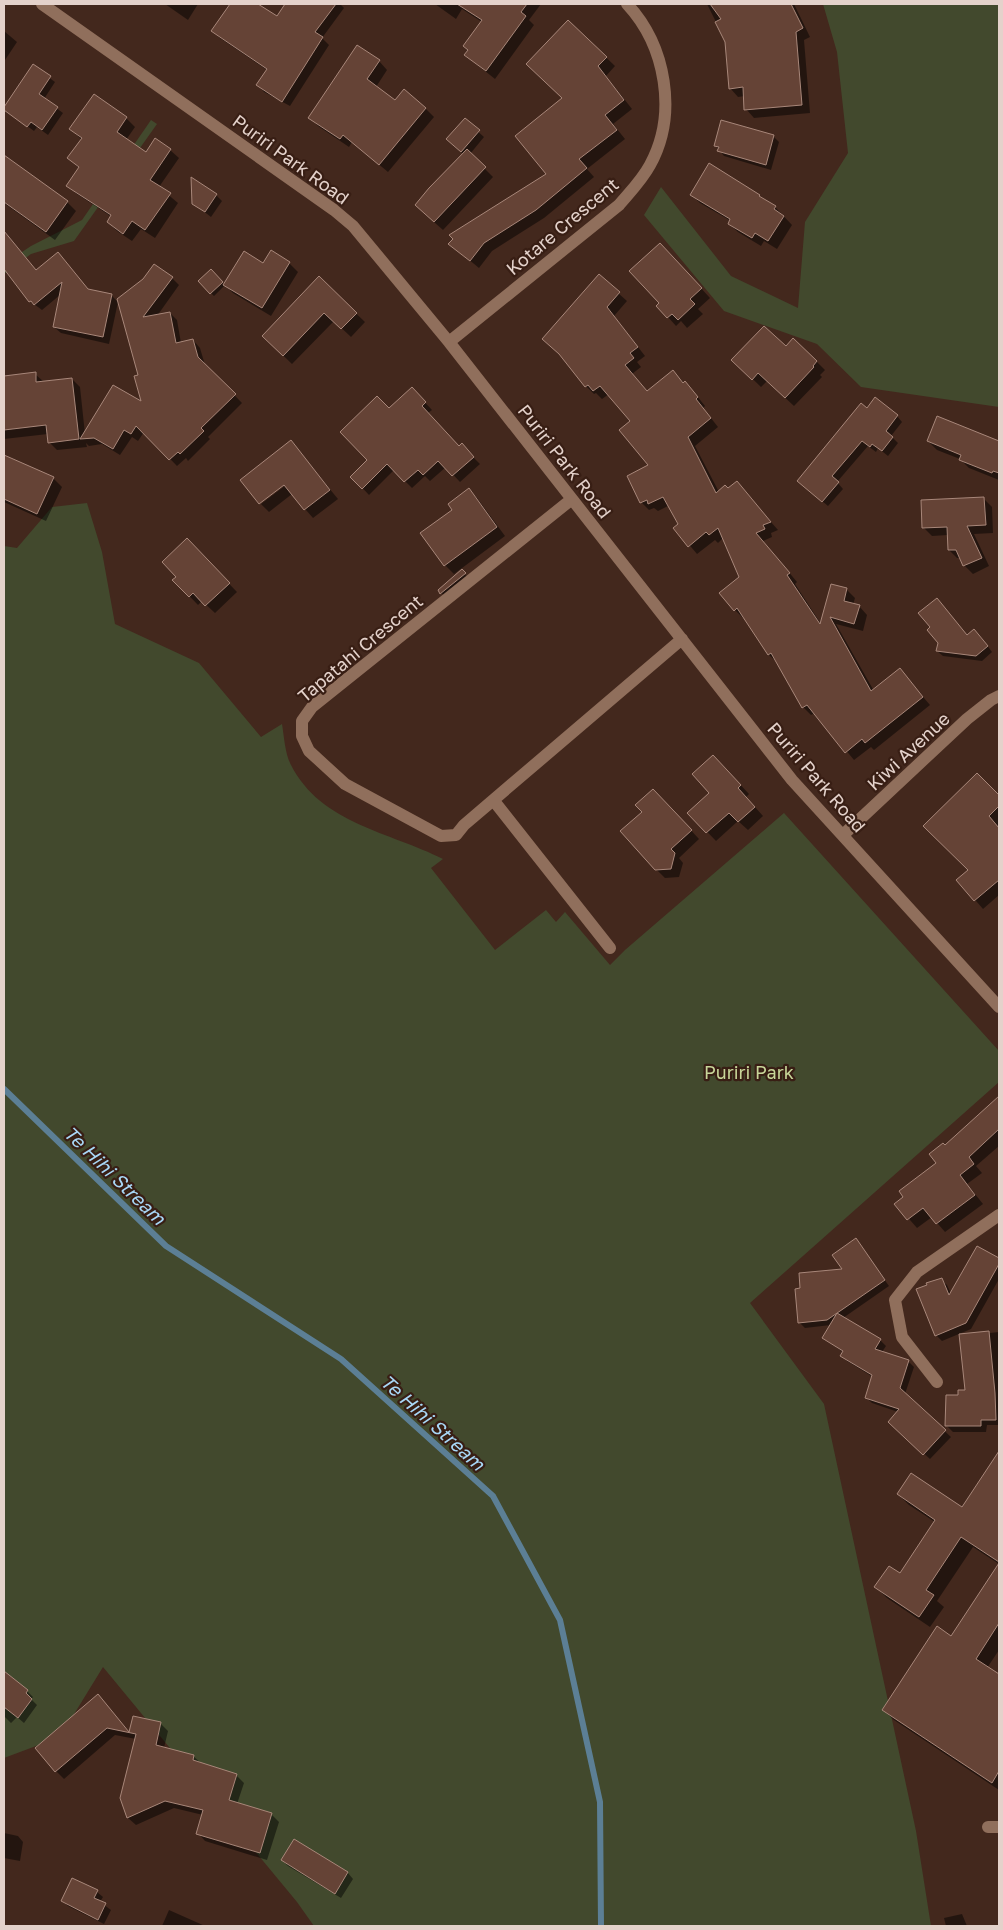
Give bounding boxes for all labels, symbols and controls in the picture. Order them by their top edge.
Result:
street label: Puriri Park Road [229,109,353,209]
street label: Kotare Crescent [502,173,622,279]
street label: Puriri Park Road [514,400,616,522]
street label: Tapatahi Crescent [293,589,427,707]
street label: Kiwi Avenue [862,707,954,795]
street label: Puriri Park Road [763,718,871,836]
park label: Puriri Park [704,1061,794,1083]
water label: Te Hihi Stream [60,1121,171,1230]
water label: Te Hihi Stream [376,1369,491,1476]

